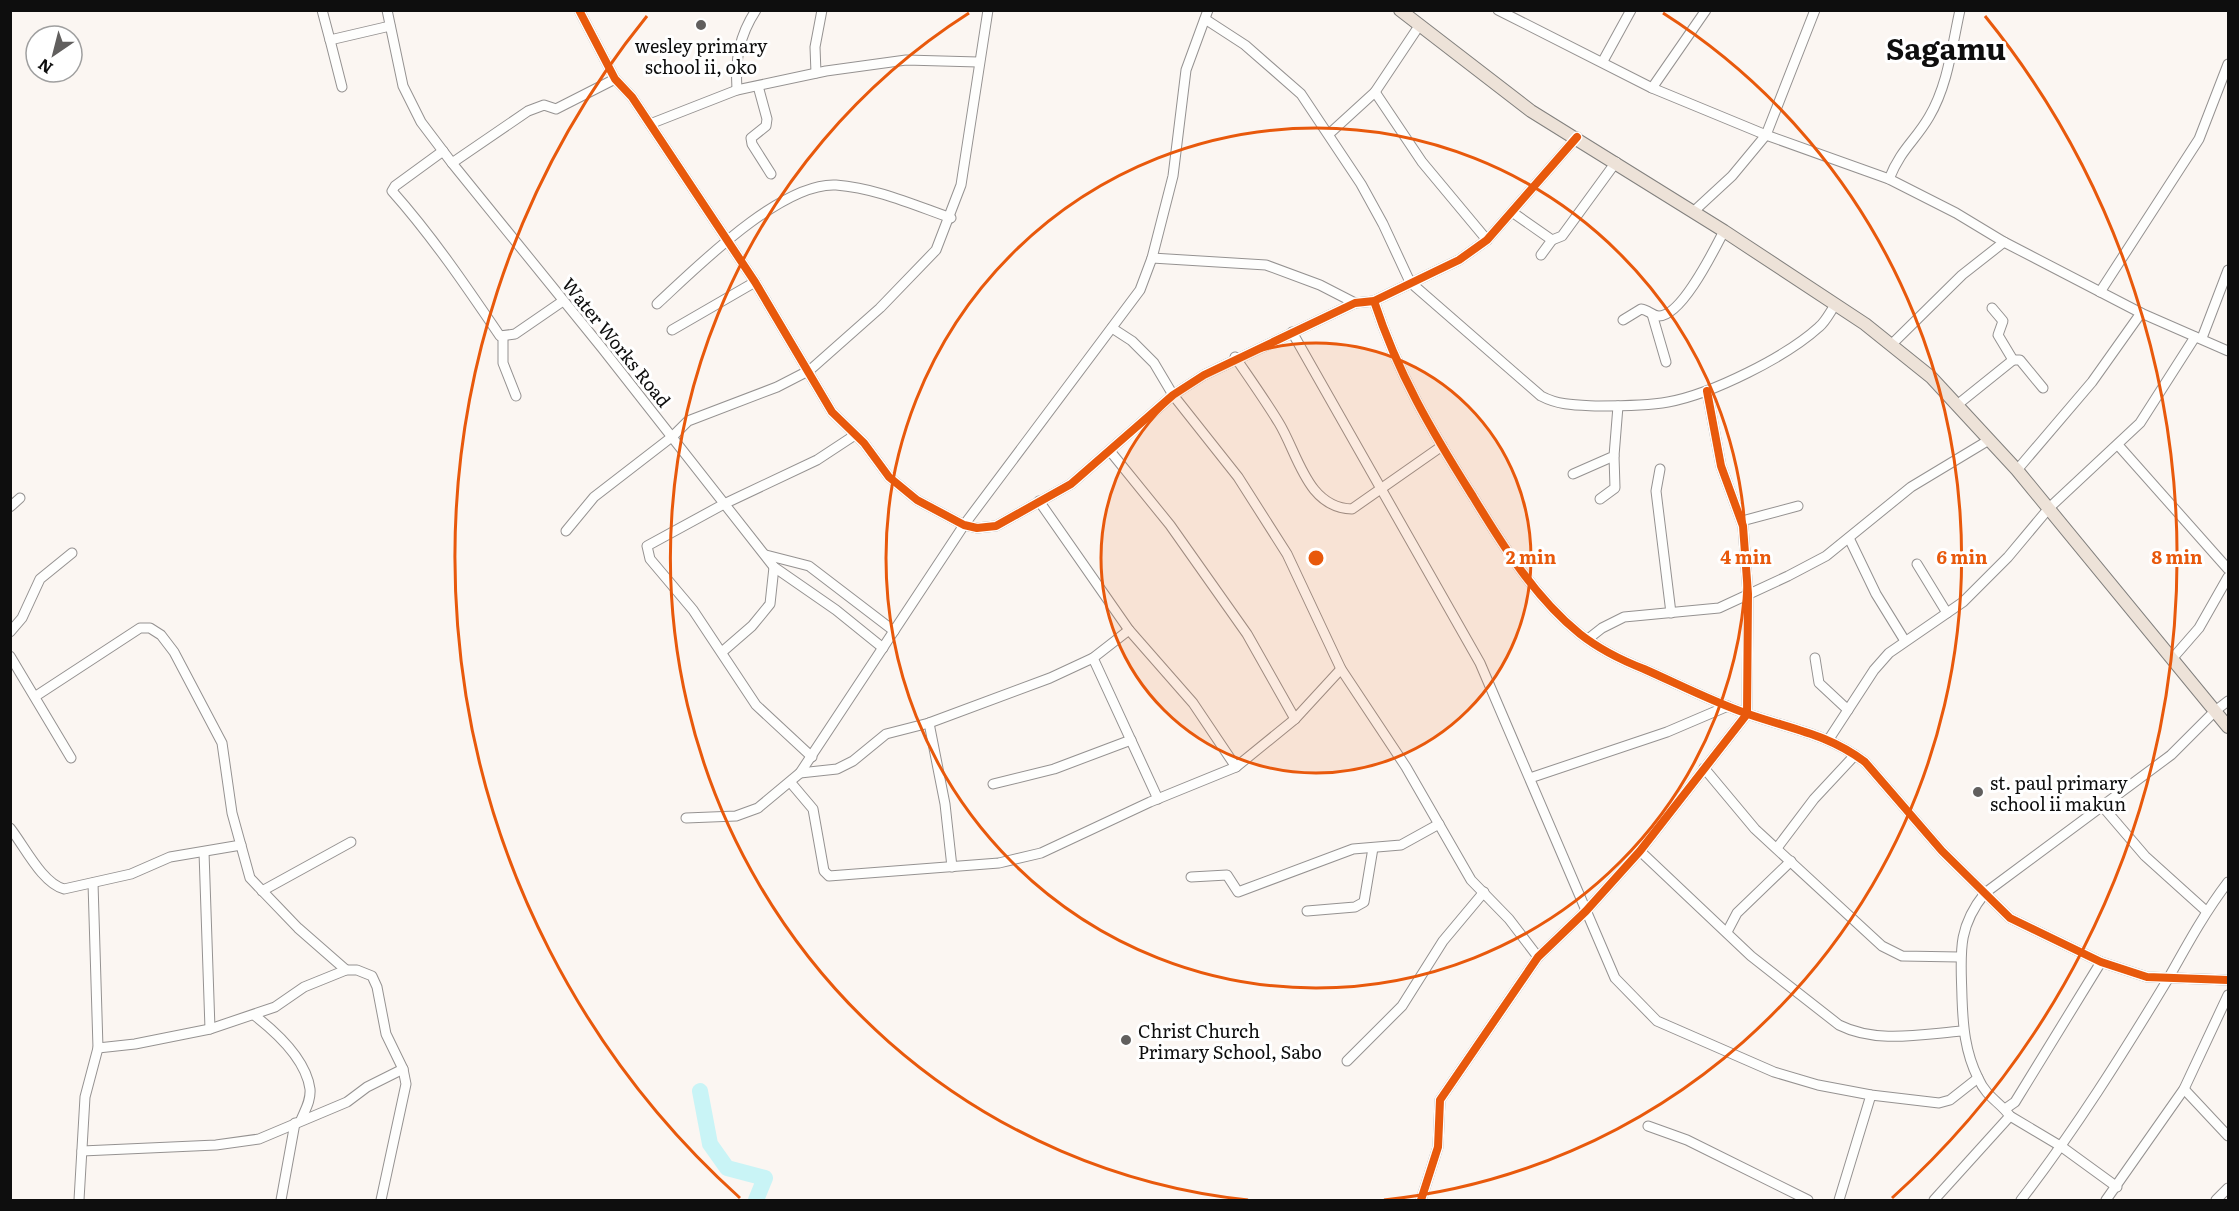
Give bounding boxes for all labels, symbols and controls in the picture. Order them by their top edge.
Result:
marker: wesley primary school ii, oko [694,18,708,32]
north arrow [24,24,84,84]
district label: Sagamu [1886,25,2006,69]
place label: wesley primary school ii, oko [635,32,768,80]
text: N [32,53,57,81]
street label: Water Works Road [556,271,678,413]
text: 2 min [1506,543,1557,570]
text: 4 min [1720,543,1772,570]
text: 6 min [1936,543,1988,570]
text: 8 min [2151,543,2203,570]
centre of rings [1306,548,1326,568]
place label: st. paul primary school ii makun [1990,769,2128,817]
marker: st. paul primary school ii makun [1971,785,1985,799]
place label: Christ Church Primary School, Sabo [1138,1017,1322,1065]
marker: Christ Church Primary School, Sabo [1119,1033,1133,1047]

